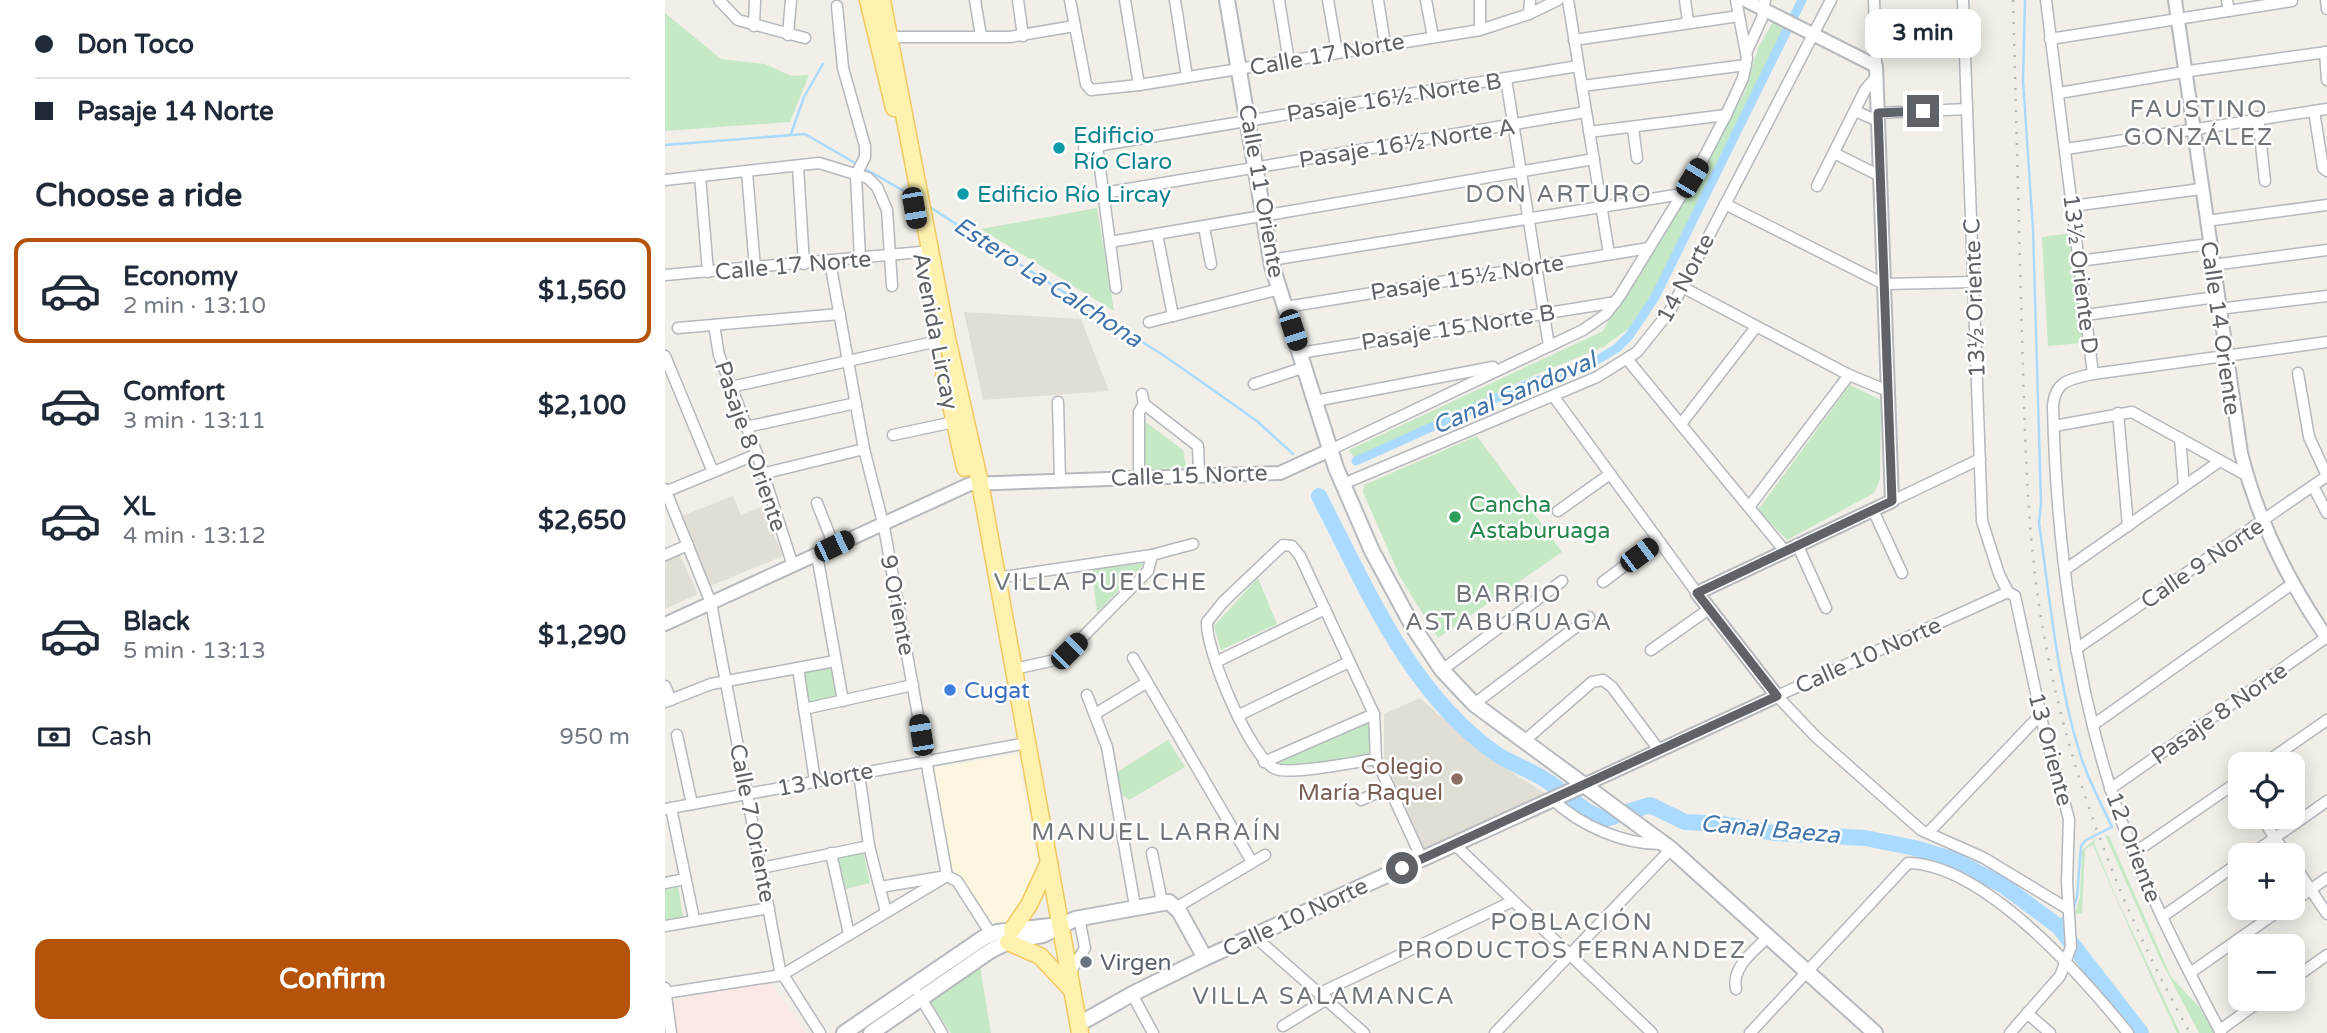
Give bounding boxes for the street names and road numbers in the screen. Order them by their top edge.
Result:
street label: Calle 17 Norte [1248,28,1407,82]
street label: Pasaje 16½ Norte B [1285,67,1504,129]
street label: Calle 11 Oriente [1232,102,1290,280]
street label: Pasaje 16½ Norte A [1297,113,1517,175]
street label: 13½ Oriente D [2056,193,2104,356]
street label: 13½ Oriente C [1958,218,1992,378]
street label: 14 Norte [1651,229,1721,328]
street label: Calle 14 Oriente [2194,239,2246,417]
street label: Calle 17 Norte [714,245,872,287]
street label: Pasaje 15½ Norte [1368,249,1566,307]
street label: Avenida Lircay [906,250,964,412]
street label: Pasaje 15 Norte B [1359,299,1557,357]
street label: Pasaje 8 Oriente [708,357,792,535]
street label: Calle 15 Norte [1110,459,1268,493]
street label: Calle 9 Norte [2136,512,2269,615]
street label: 9 Oriente [874,553,920,658]
street label: Calle 10 Norte [1791,611,1946,701]
street label: Pasaje 8 Norte [2146,657,2293,771]
street label: 13 Oriente [2021,689,2079,809]
street label: Calle 7 Oriente [723,741,781,905]
street label: 13 Norte [775,757,876,803]
street label: 12 Oriente [2099,788,2167,907]
street label: Calle 10 Norte [1218,872,1372,964]

